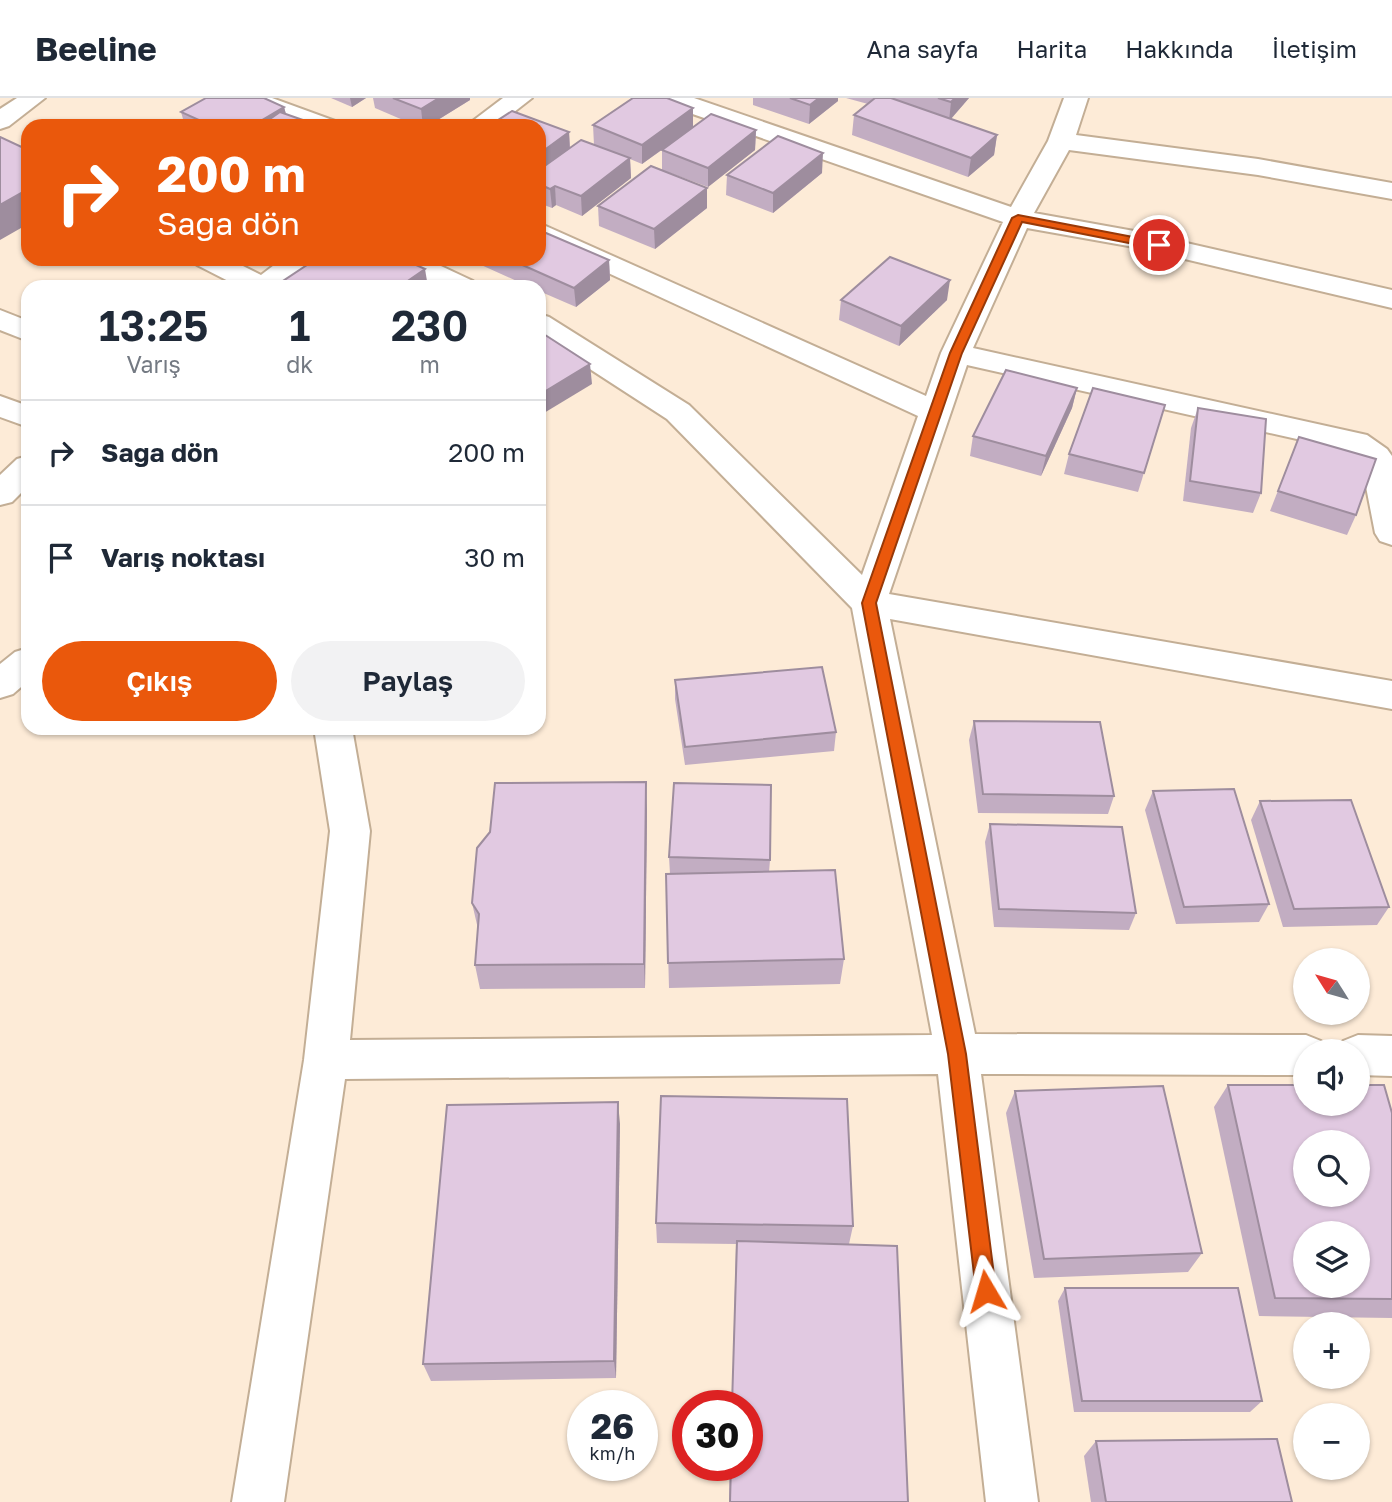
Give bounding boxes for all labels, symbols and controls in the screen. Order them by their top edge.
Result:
text: Beeline [35,29,157,68]
text: Ana sayfa [867,34,978,63]
text: Harita [1016,34,1087,63]
text: Hakkında [1125,34,1234,63]
text: İletişim [1272,34,1357,63]
text: 200 m [157,144,306,203]
icon: right [42,147,133,238]
text: Sağa dön [157,204,300,242]
pin [1129,215,1189,275]
icon: arrive [1140,226,1178,264]
text: 13:25 [99,300,209,350]
text: 1 [289,300,310,350]
text: 230 [391,300,468,350]
text: Varış [126,350,181,378]
text: dk [286,350,313,378]
text: m [419,350,440,378]
icon: right [42,434,80,472]
text: Sağa dön [101,437,218,468]
text: 200 m [448,437,525,468]
icon: arrive [42,539,80,577]
text: Varış noktası [101,542,265,573]
text: 30 m [464,542,525,573]
button: Çıkış [42,641,277,721]
button: Paylaş [291,641,525,721]
north arrow [1293,948,1370,1026]
map controls [1293,948,1370,1480]
button: sound [1293,1039,1370,1116]
button: search [1293,1130,1370,1207]
button: layers [1293,1221,1370,1298]
position arrow [949,1254,1023,1328]
button: + [1293,1312,1370,1389]
speed limit sign: 30 [672,1390,763,1481]
button: − [1293,1403,1370,1480]
text: 26 [591,1405,634,1447]
text: km/h [590,1442,635,1464]

